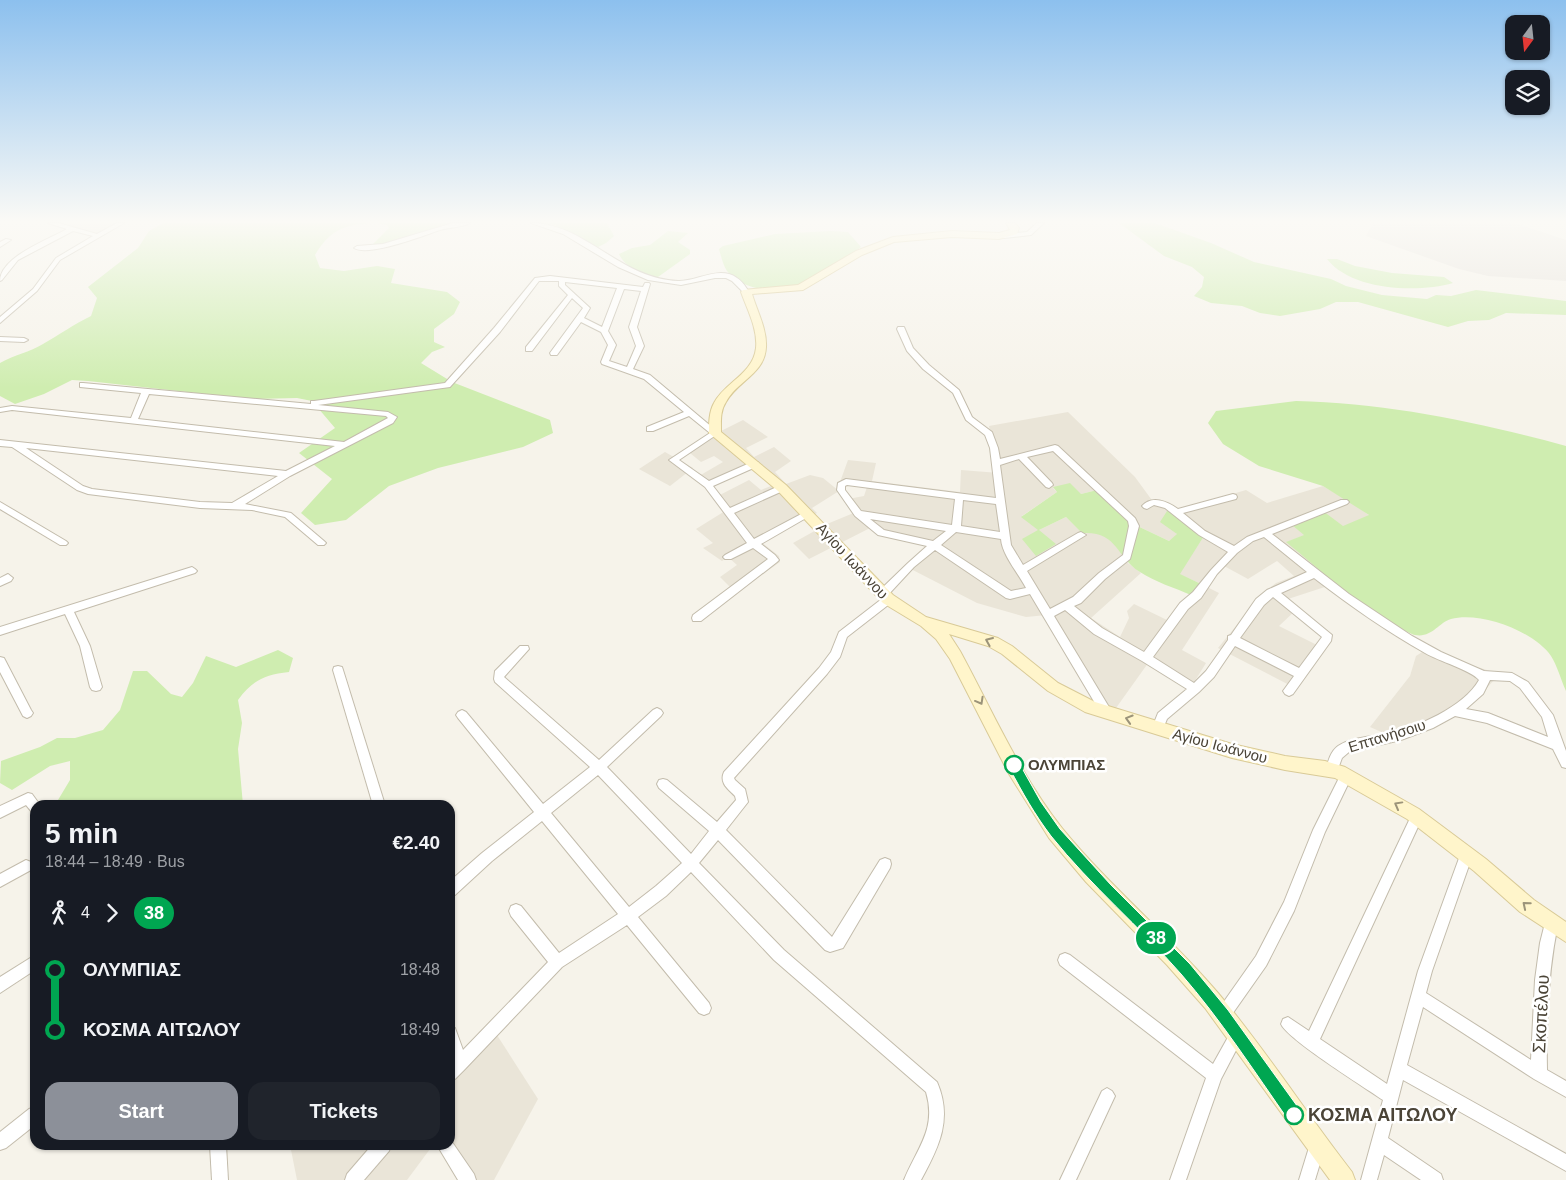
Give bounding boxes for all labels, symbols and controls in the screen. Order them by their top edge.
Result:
north arrow [1505,15,1550,60]
map controls [1505,15,1550,115]
button: layers [1505,70,1550,115]
street label: Αγίου Ιωάννου [813,519,892,602]
one-way arrow [985,637,994,647]
one-way arrow [973,695,983,704]
one-way arrow [1125,715,1134,725]
street label: Επτανήσοιυ [1346,716,1427,755]
street label: Αγίου Ιωάννου [1171,725,1269,766]
marker: ΟΛΥΜΠΙΑΣ [1004,755,1024,775]
place label: ΟΛΥΜΠΙΑΣ [1028,756,1105,773]
one-way arrow [1395,802,1404,812]
text: 5 min [45,818,118,849]
text: €2.40 [392,832,440,853]
text: 18:44 – 18:49 · Bus [45,853,185,870]
icon: walk [45,899,73,927]
icon: forward [98,899,126,927]
text: 38 [144,903,164,923]
one-way arrow [1523,903,1532,911]
text: 4 [81,904,90,921]
line badge: 38 [1134,922,1178,954]
text: 38 [1146,928,1166,948]
text: ΟΛΥΜΠΙΑΣ [83,959,181,980]
text: 18:48 [400,961,440,978]
street label: Σκοπέλου [1529,974,1553,1054]
text: ΚΟΣΜΑ ΑΙΤΩΛΟΥ [83,1019,241,1040]
text: 18:49 [400,1021,440,1038]
button: Start [45,1082,238,1140]
button: Tickets [248,1082,440,1140]
marker: ΚΟΣΜΑ ΑΙΤΩΛΟΥ [1284,1105,1304,1125]
place label: ΚΟΣΜΑ ΑΙΤΩΛΟΥ [1308,1105,1457,1125]

